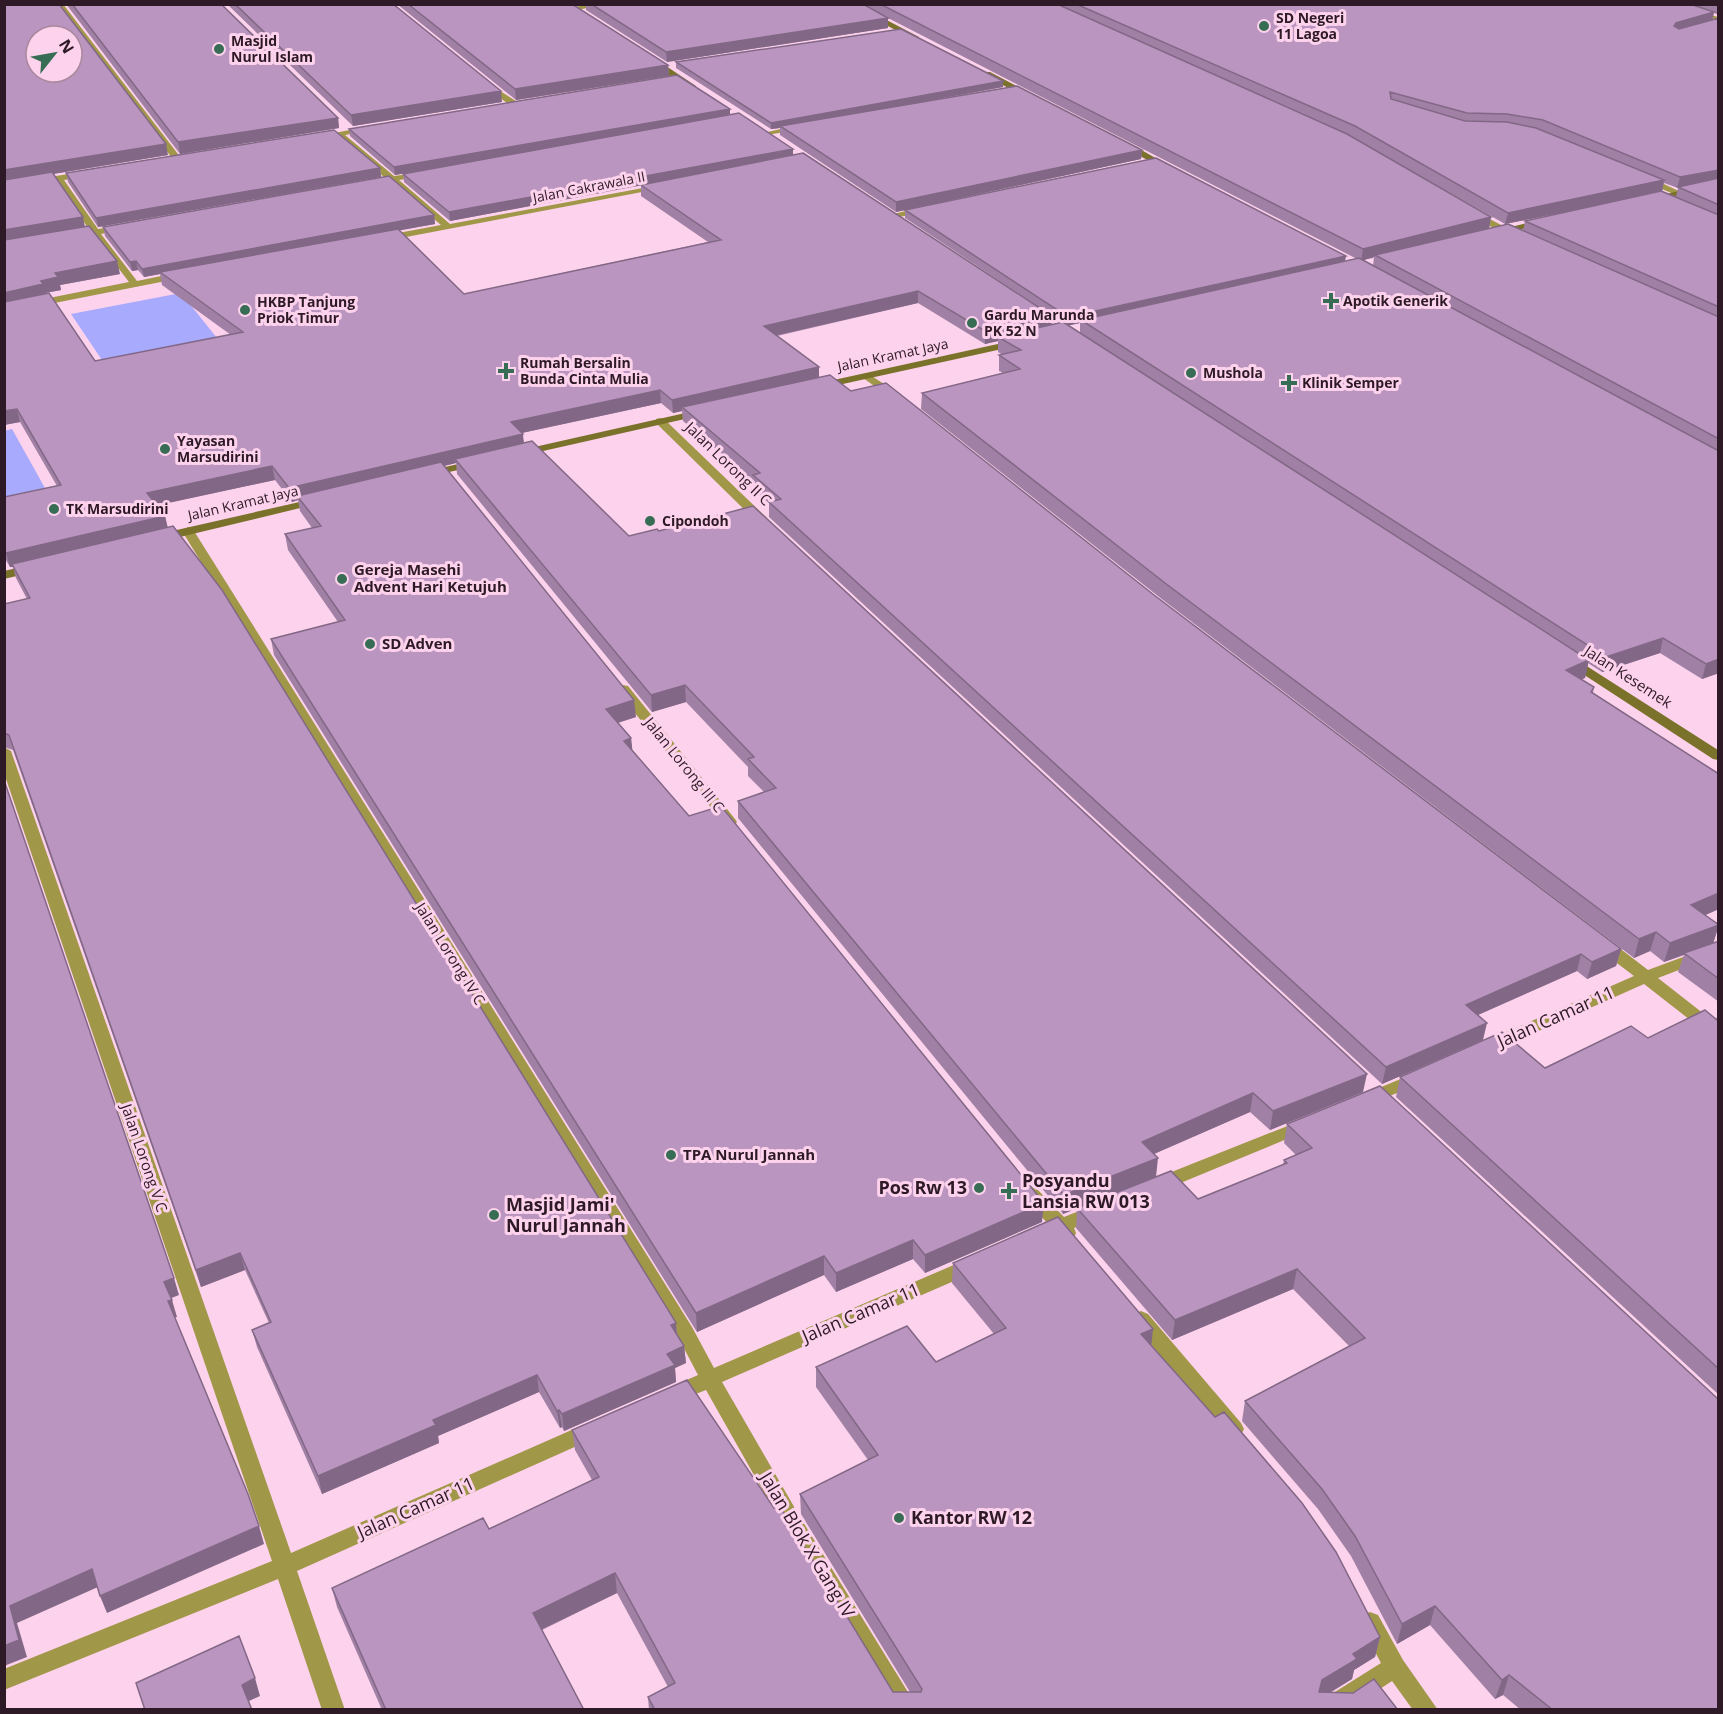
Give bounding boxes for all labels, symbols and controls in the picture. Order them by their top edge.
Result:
place label: SD Negeri 11 Lagoa [1276,8,1344,43]
marker: SD Negeri 11 Lagoa [1257,19,1271,33]
north arrow [24,24,84,84]
place label: Masjid Nurul Islam [231,31,313,66]
text: N [54,35,80,58]
marker: Masjid Nurul Islam [212,42,226,56]
street label: Jalan Cakrawala II [529,166,647,207]
place label: Apotik Generik [1343,291,1448,310]
place label: HKBP Tanjung Priok Timur [257,292,355,327]
marker: Apotik Generik [1324,294,1338,308]
marker: HKBP Tanjung Priok Timur [238,303,252,317]
place label: Gardu Marunda PK 52 N [984,305,1094,340]
marker: Gardu Marunda PK 52 N [965,316,979,330]
street label: Jalan Kramat Jaya [834,333,950,376]
place label: Rumah Bersalin Bunda Cinta Mulia [520,353,649,388]
marker: Rumah Bersalin Bunda Cinta Mulia [497,362,515,380]
place label: Mushola [1203,363,1263,382]
marker: Mushola [1184,366,1198,380]
place label: Klinik Semper [1302,373,1399,392]
marker: Klinik Semper [1280,374,1298,392]
street label: Jalan Lorong II C [680,416,776,510]
place label: Yayasan Marsudirini [177,431,258,466]
marker: Yayasan Marsudirini [158,442,172,456]
street label: Jalan Kramat Jaya [184,481,300,525]
place label: TK Marsudirini [66,499,168,518]
marker: TK Marsudirini [47,502,61,516]
place label: Cipondoh [662,511,729,530]
marker: Cipondoh [643,514,657,528]
place label: Gereja Masehi Advent Hari Ketujuh [354,559,507,596]
marker: Gereja Masehi Advent Hari Ketujuh [335,572,349,586]
place label: SD Adven [382,633,452,653]
marker: SD Adven [363,637,377,651]
street label: Jalan Kesemek [1579,639,1676,712]
street label: Jalan Lorong III C [639,711,729,816]
street label: Jalan Lorong IV C [410,897,490,1009]
street label: Jalan Camar 11 [1491,980,1618,1053]
street label: Jalan Lorong V C [116,1099,173,1214]
place label: TPA Nurul Jannah [683,1144,815,1164]
marker: TPA Nurul Jannah [664,1148,678,1162]
place label: Posyandu Lansia RW 013 [1022,1168,1150,1213]
place label: Pos Rw 13 [878,1175,967,1199]
marker: Pos Rw 13 [972,1181,986,1195]
marker: Posyandu Lansia RW 013 [1000,1182,1018,1200]
place label: Masjid Jami' Nurul Jannah [506,1192,626,1237]
marker: Masjid Jami' Nurul Jannah [487,1208,501,1222]
street label: Jalan Camar 11 [796,1276,923,1348]
street label: Jalan Blok X Gang IV [754,1466,861,1622]
street label: Jalan Camar 11 [351,1471,478,1544]
place label: Kantor RW 12 [911,1505,1032,1529]
marker: Kantor RW 12 [892,1511,906,1525]

